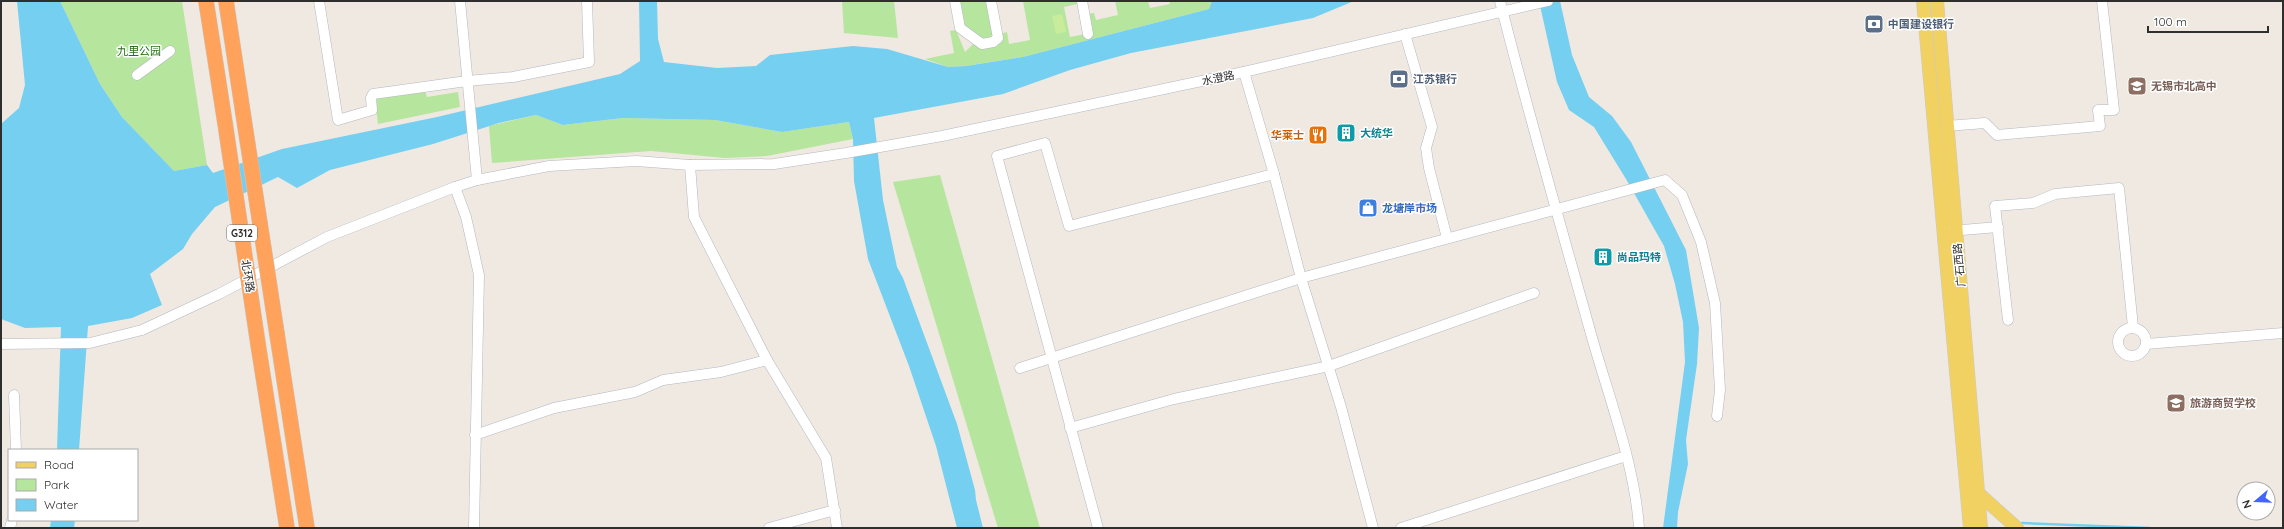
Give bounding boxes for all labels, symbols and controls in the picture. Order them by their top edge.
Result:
scale bar [2148,8,2268,34]
bank icon: 中国建设银行 [1863,13,1885,35]
text: 100 m [2154,14,2187,29]
place label: 中国建设银行 [1888,17,1954,31]
park label: 九里公园 [117,44,161,58]
street label: 水澄路 [1200,68,1236,88]
bank icon: 江苏银行 [1388,68,1410,90]
place label: 江苏银行 [1413,72,1457,86]
school or university icon: 无锡市北高中 [2126,75,2148,97]
place label: 无锡市北高中 [2151,79,2217,93]
building icon: 大统华 [1335,122,1357,144]
restaurant icon: 华莱士 [1307,124,1329,146]
place label: 大统华 [1360,126,1393,140]
place label: 华莱士 [1271,128,1304,142]
shop icon: 龙塘岸市场 [1357,197,1379,219]
place label: 龙塘岸市场 [1382,201,1437,215]
road number: G312 [227,225,257,241]
street label: 广石西路 [1950,242,1968,288]
building icon: 尚品玛特 [1592,246,1614,268]
place label: 尚品玛特 [1617,250,1661,264]
street label: 北环路 [239,259,257,293]
school or university icon: 旅游商贸学校 [2165,392,2187,414]
place label: 旅游商贸学校 [2190,396,2256,410]
legend [8,449,138,521]
text: Road [44,457,74,472]
text: Park [44,477,69,492]
north arrow [2236,481,2276,521]
text: Water [44,497,79,512]
text: N [2239,498,2254,510]

